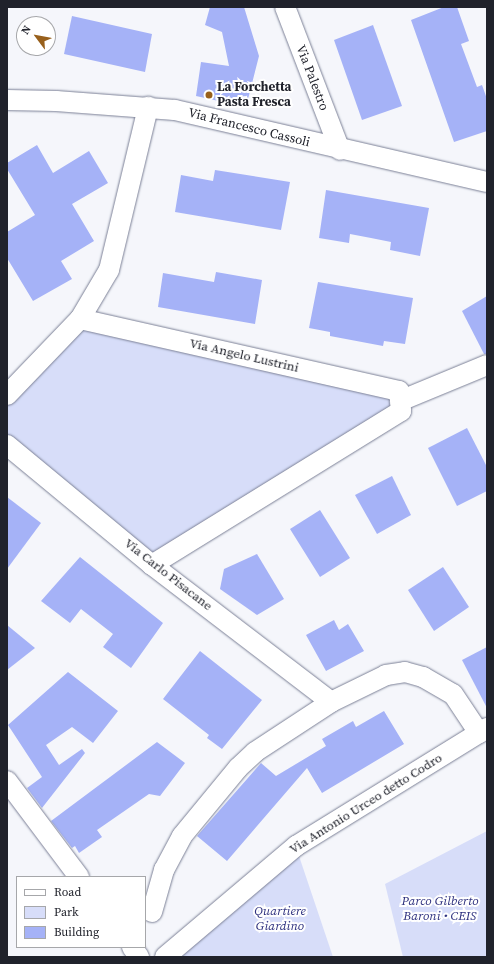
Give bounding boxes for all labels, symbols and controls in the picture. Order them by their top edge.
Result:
north arrow [16,16,56,56]
text: N [18,23,35,37]
street label: Via Palestro [292,43,332,113]
place label: La Forchetta Pasta Fresca [217,80,292,111]
marker: La Forchetta Pasta Fresca [204,90,214,100]
street label: Via Francesco Cassoli [187,105,311,151]
street label: Via Angelo Lustrini [188,336,300,376]
street label: Via Carlo Pisacane [121,536,215,614]
street label: Via Antonio Urceo detto Codro [287,750,445,858]
legend [16,876,146,948]
text: Road [54,884,81,900]
park label: Parco Gilberto Baroni • CEIS [401,894,479,925]
text: Park [54,904,79,920]
park label: Quartiere Giardino [254,904,306,935]
text: Building [54,924,99,940]

